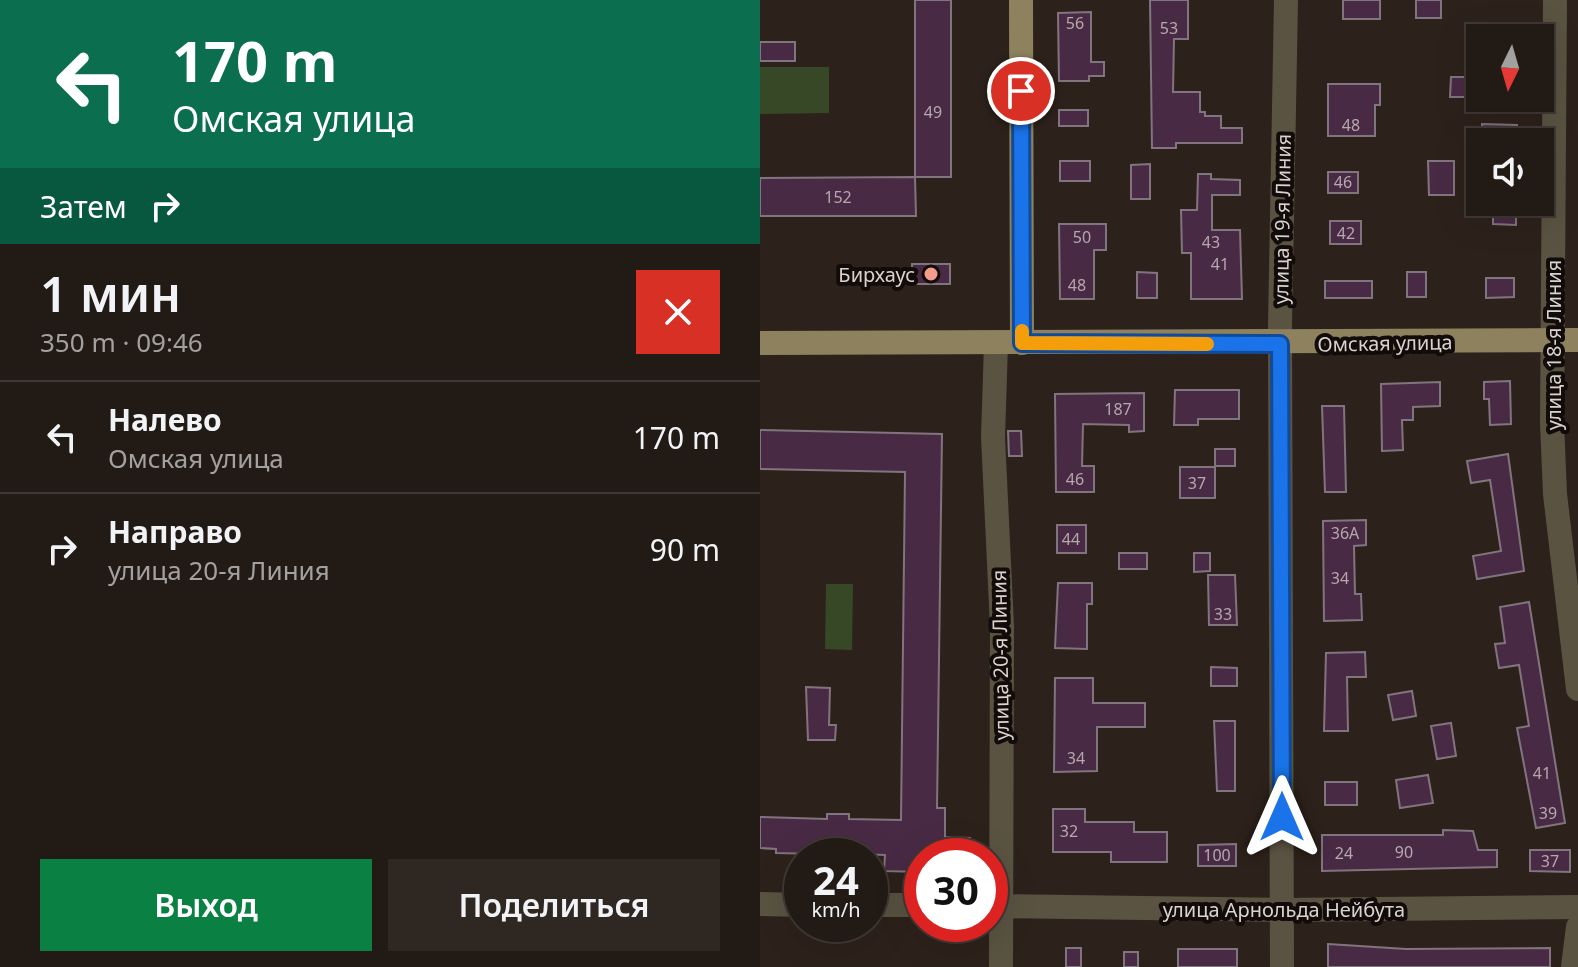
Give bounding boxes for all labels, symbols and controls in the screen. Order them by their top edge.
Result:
house number: 56 [1066,12,1084,34]
house number: 53 [1160,17,1178,39]
text: 170 m [172,22,337,98]
north arrow [1466,24,1554,112]
map controls [1466,24,1554,216]
icon: left [40,32,144,136]
pin [987,57,1055,125]
icon: arrive [999,69,1043,113]
text: Омская улица [172,94,415,143]
house number: 49 [924,101,942,123]
house number: 48 [1342,114,1360,136]
button: sound [1466,128,1554,216]
street label: улица 19-я Линия [1267,133,1297,305]
house number: 46 [1334,171,1352,193]
icon: right [143,184,187,228]
text: Затем [40,186,127,227]
house number: 152 [824,186,852,208]
house number: 42 [1337,222,1355,244]
house number: 50 [1073,226,1091,248]
house number: 43 [1202,231,1220,253]
house number: 41 [1211,253,1229,275]
street label: улица 18-я Линия [1540,260,1567,430]
text: 1 мин [40,261,181,326]
place label: Бирхаус [838,261,915,288]
marker: Бирхаус [922,265,940,283]
button: close [636,270,720,354]
house number: 48 [1068,274,1086,296]
text: 350 m · 09:46 [40,324,203,360]
street label: Омская улица [1317,328,1453,358]
house number: 187 [1104,398,1132,420]
text: Налево [108,399,222,440]
icon: left [40,415,84,459]
text: 170 m [633,417,720,458]
text: Омская улица [108,440,284,476]
house number: 46 [1066,468,1084,490]
house number: 37 [1188,472,1206,494]
text: Направо [108,511,242,552]
house number: 36А [1331,522,1360,544]
icon: right [40,527,84,571]
house number: 44 [1062,528,1080,550]
text: 90 m [650,529,720,570]
text: улица 20-я Линия [108,552,330,588]
house number: 34 [1331,567,1349,589]
street label: улица 20-я Линия [985,569,1015,741]
house number: 33 [1214,603,1232,625]
house number: 34 [1067,747,1085,769]
house number: 41 [1533,762,1551,784]
position arrow [1240,775,1324,859]
house number: 39 [1539,802,1557,824]
house number: 32 [1060,820,1078,842]
speed limit sign: 30 [904,838,1008,942]
house number: 90 [1395,841,1413,863]
house number: 24 [1335,842,1353,864]
house number: 100 [1203,844,1231,866]
house number: 37 [1541,850,1559,872]
text: 24 [813,852,859,907]
button: Выход [40,859,372,951]
button: Поделиться [388,859,720,951]
text: km/h [811,896,861,923]
street label: улица Арнольда Нейбута [1163,896,1405,923]

